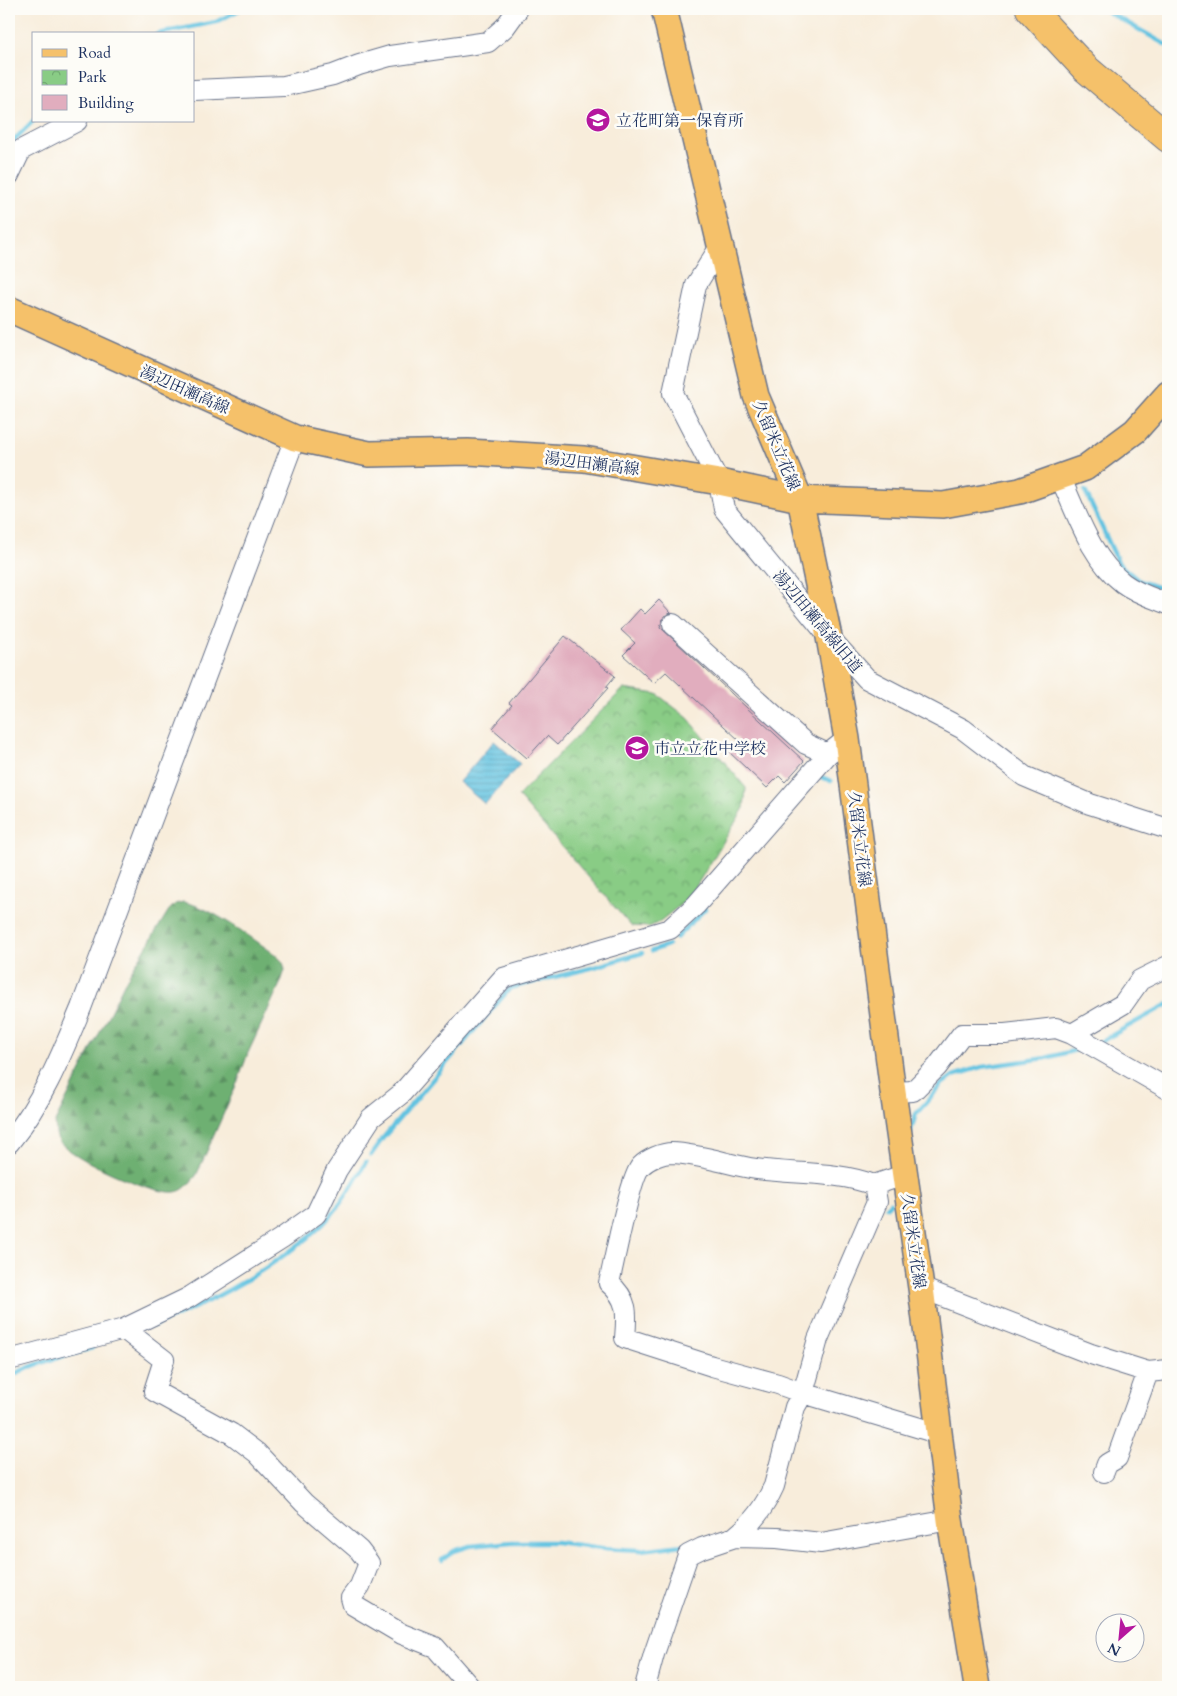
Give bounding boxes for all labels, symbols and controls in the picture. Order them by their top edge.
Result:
legend [32,32,195,122]
text: Road [78,43,111,63]
text: Park [78,67,107,87]
text: Building [78,93,134,113]
school or university icon: 立花町第一保育所 [585,107,611,133]
place label: 立花町第一保育所 [616,110,744,132]
street label: 湯辺田瀬高線 [136,360,233,419]
street label: 久留米立花線 [747,397,805,494]
street label: 湯辺田瀬高線 [543,447,641,481]
street label: 湯辺田瀬高線旧道 [768,566,867,678]
school or university icon: 市立立花中学校 [624,735,650,761]
place label: 市立立花中学校 [654,738,766,760]
street label: 久留米立花線 [842,790,876,888]
street label: 久留米立花線 [895,1192,931,1290]
north arrow [1094,1614,1144,1664]
text: N [1105,1638,1124,1660]

